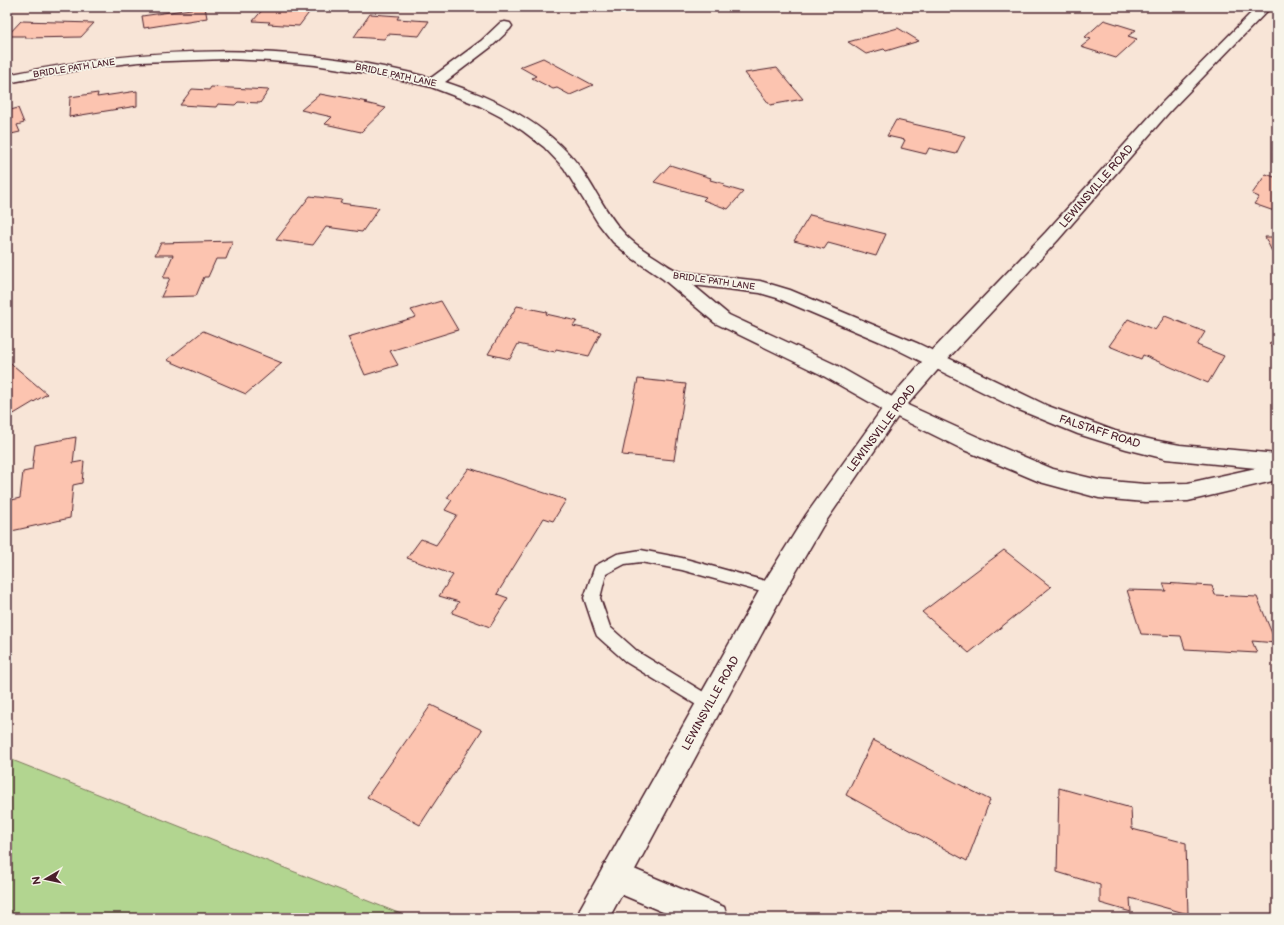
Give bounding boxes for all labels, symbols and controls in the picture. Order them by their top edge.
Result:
street label: BRIDLE PATH LANE [32,57,116,80]
street label: BRIDLE PATH LANE [354,61,438,89]
street label: LEWINSVILLE ROAD [1057,142,1136,230]
street label: BRIDLE PATH LANE [672,270,756,293]
street label: LEWINSVILLE ROAD [844,382,918,474]
street label: FALSTAFF ROAD [1058,412,1142,451]
street label: LEWINSVILLE ROAD [679,654,742,753]
north arrow [26,859,66,899]
text: N [30,875,44,886]

